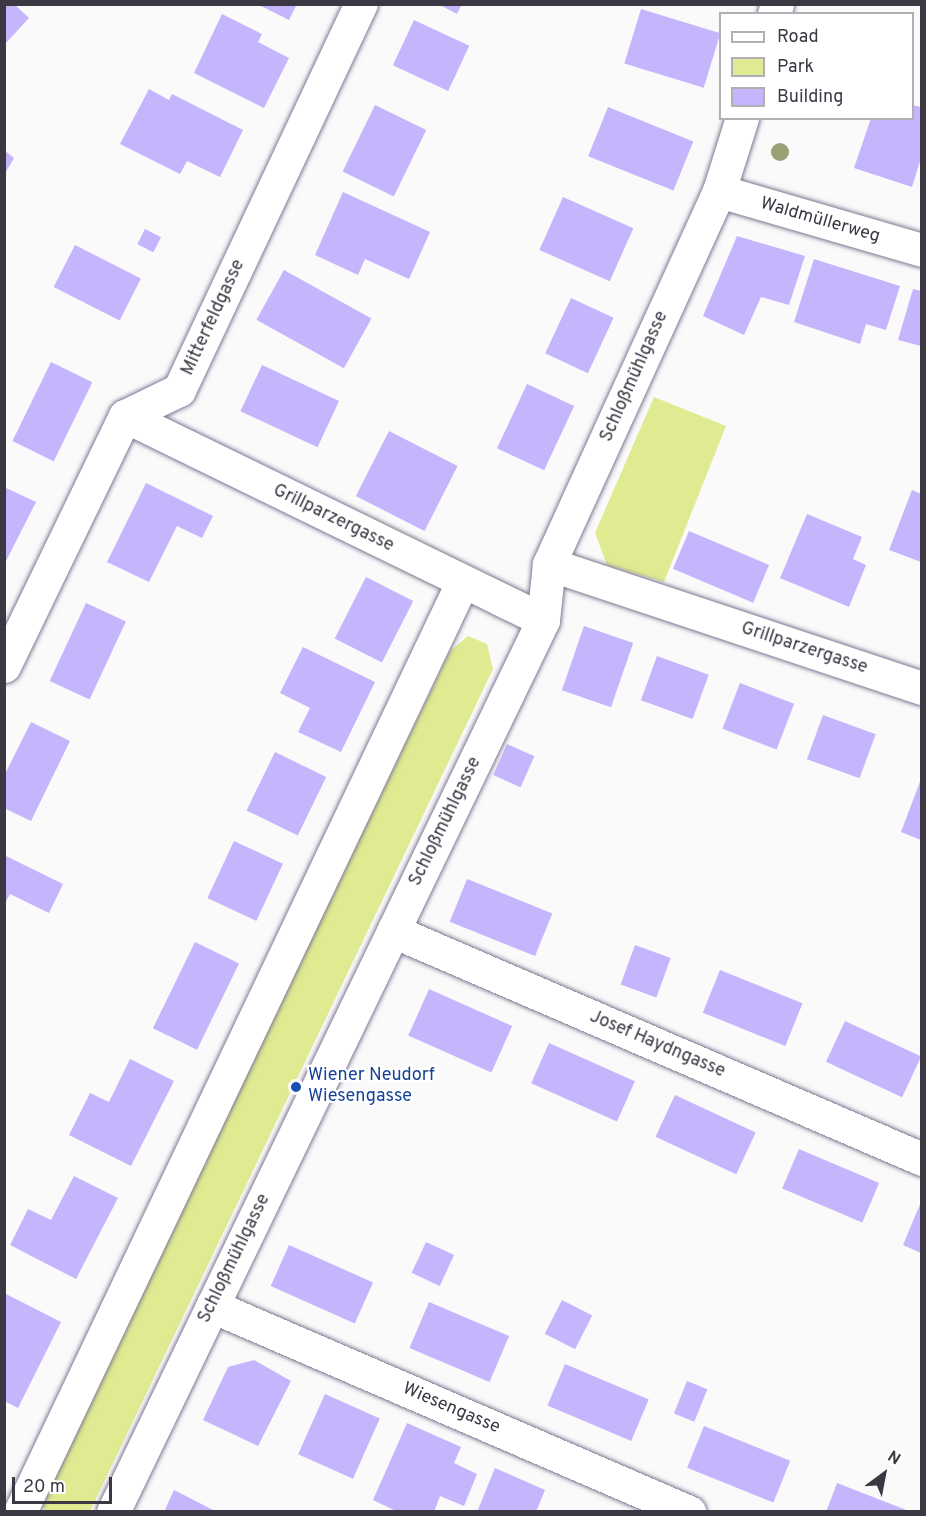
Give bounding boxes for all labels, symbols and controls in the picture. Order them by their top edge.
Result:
legend [719,12,914,120]
text: Road [777,26,819,49]
text: Park [777,56,814,79]
text: Building [777,86,843,109]
street label: Waldmüllerweg [758,194,882,248]
street label: Mitterfeldgasse [178,257,250,379]
street label: Schloßmühlgasse [596,308,674,446]
street label: Grillparzergasse [269,480,397,558]
street label: Grillparzergasse [738,618,870,680]
street label: Schloßmühlgasse [405,754,487,890]
street label: Josef Haydngasse [586,1007,728,1083]
place label: Wiener Neudorf Wiesengasse [308,1066,435,1108]
marker: Wiener Neudorf Wiesengasse [289,1080,303,1094]
street label: Schloßmühlgasse [194,1191,276,1327]
street label: Wiesengasse [399,1379,503,1439]
north arrow [854,1444,914,1504]
text: N [883,1447,904,1470]
scale bar [15,1465,116,1503]
text: 20 m [23,1476,65,1499]

